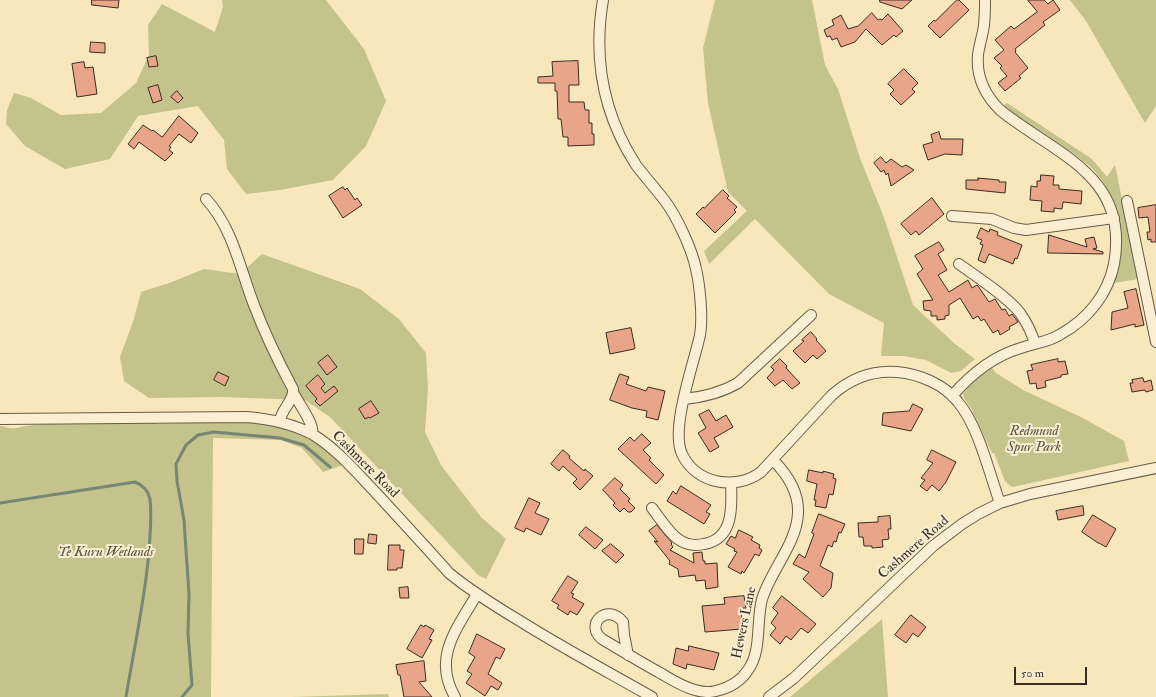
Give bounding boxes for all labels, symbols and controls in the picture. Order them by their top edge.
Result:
park label: Redmund Spur Park [1007,424,1061,456]
street label: Cashmere Road [328,428,402,502]
street label: Cashmere Road [875,513,953,583]
park label: Te Kuru Wetlands [58,545,154,561]
street label: Hewers Lane [729,585,761,661]
scale bar [1016,659,1089,685]
text: 50 m [1021,666,1044,681]

